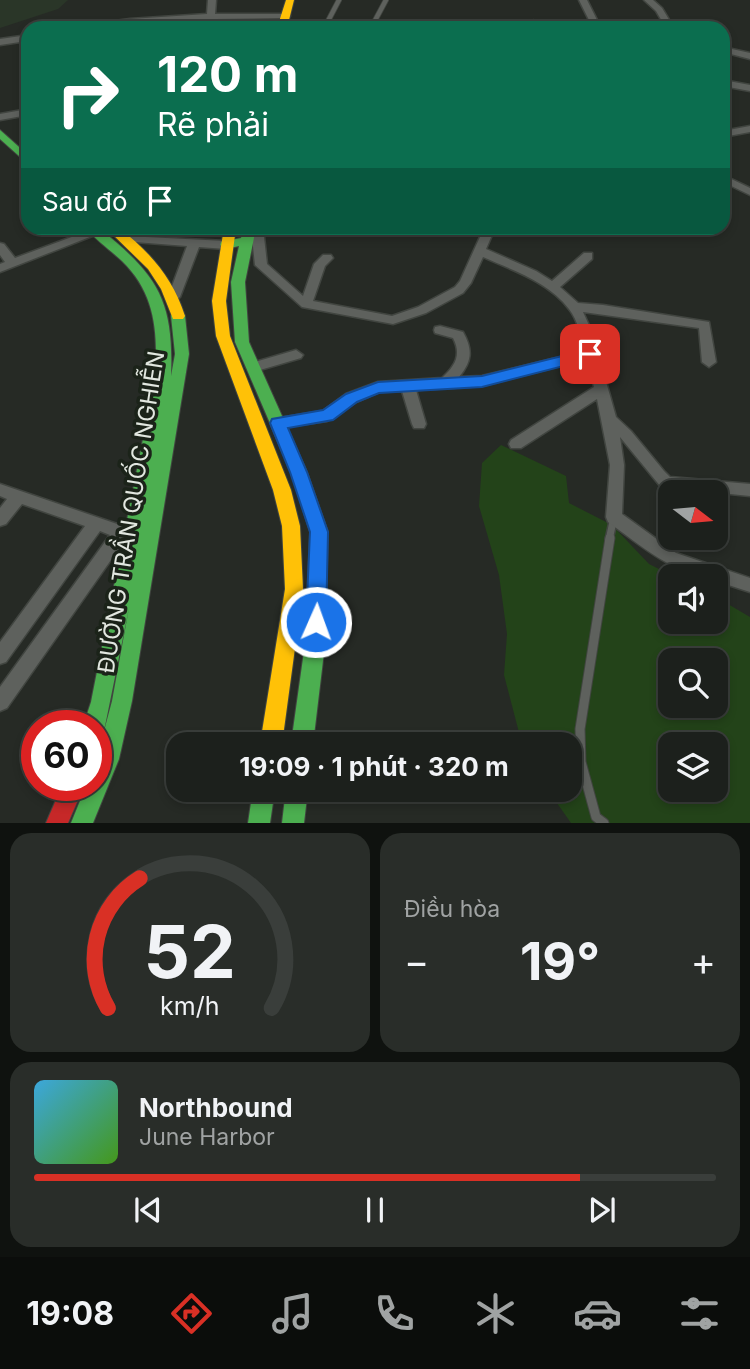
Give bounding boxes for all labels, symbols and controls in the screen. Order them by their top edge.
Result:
text: 120 m [157,45,298,104]
icon: right [42,49,133,140]
text: Rẽ phải [157,105,269,144]
icon: arrive [141,182,179,220]
text: Sau đó [42,186,127,217]
pin [560,324,620,384]
icon: arrive [571,335,609,373]
street label: ĐƯỜNG TRẦN QUỐC NGHIỄN [88,348,170,675]
north arrow [658,480,728,550]
map controls [658,480,728,802]
button: sound [658,564,728,634]
position arrow [279,585,353,659]
button: search [658,648,728,718]
speed limit sign: 60 [21,710,112,801]
button: layers [658,732,728,802]
text: 19:09 · 1 phút · 320 m [239,751,509,782]
text: Điều hòa [404,895,500,923]
text: 52 [144,908,236,997]
text: 19° [520,930,600,993]
text: − [404,938,429,984]
text: + [691,938,716,984]
text: km/h [160,991,220,1021]
text: Northbound [139,1092,293,1123]
text: June Harbor [139,1123,275,1151]
icon: previous [129,1191,167,1229]
icon: pause [356,1191,394,1229]
icon: next [583,1191,621,1229]
icon: directions [167,1289,216,1338]
icon: music [268,1289,317,1338]
icon: phone [370,1289,419,1338]
icon: climate [471,1289,520,1338]
icon: car [573,1289,622,1338]
icon: filters [675,1289,724,1338]
text: 19:08 [26,1294,114,1333]

